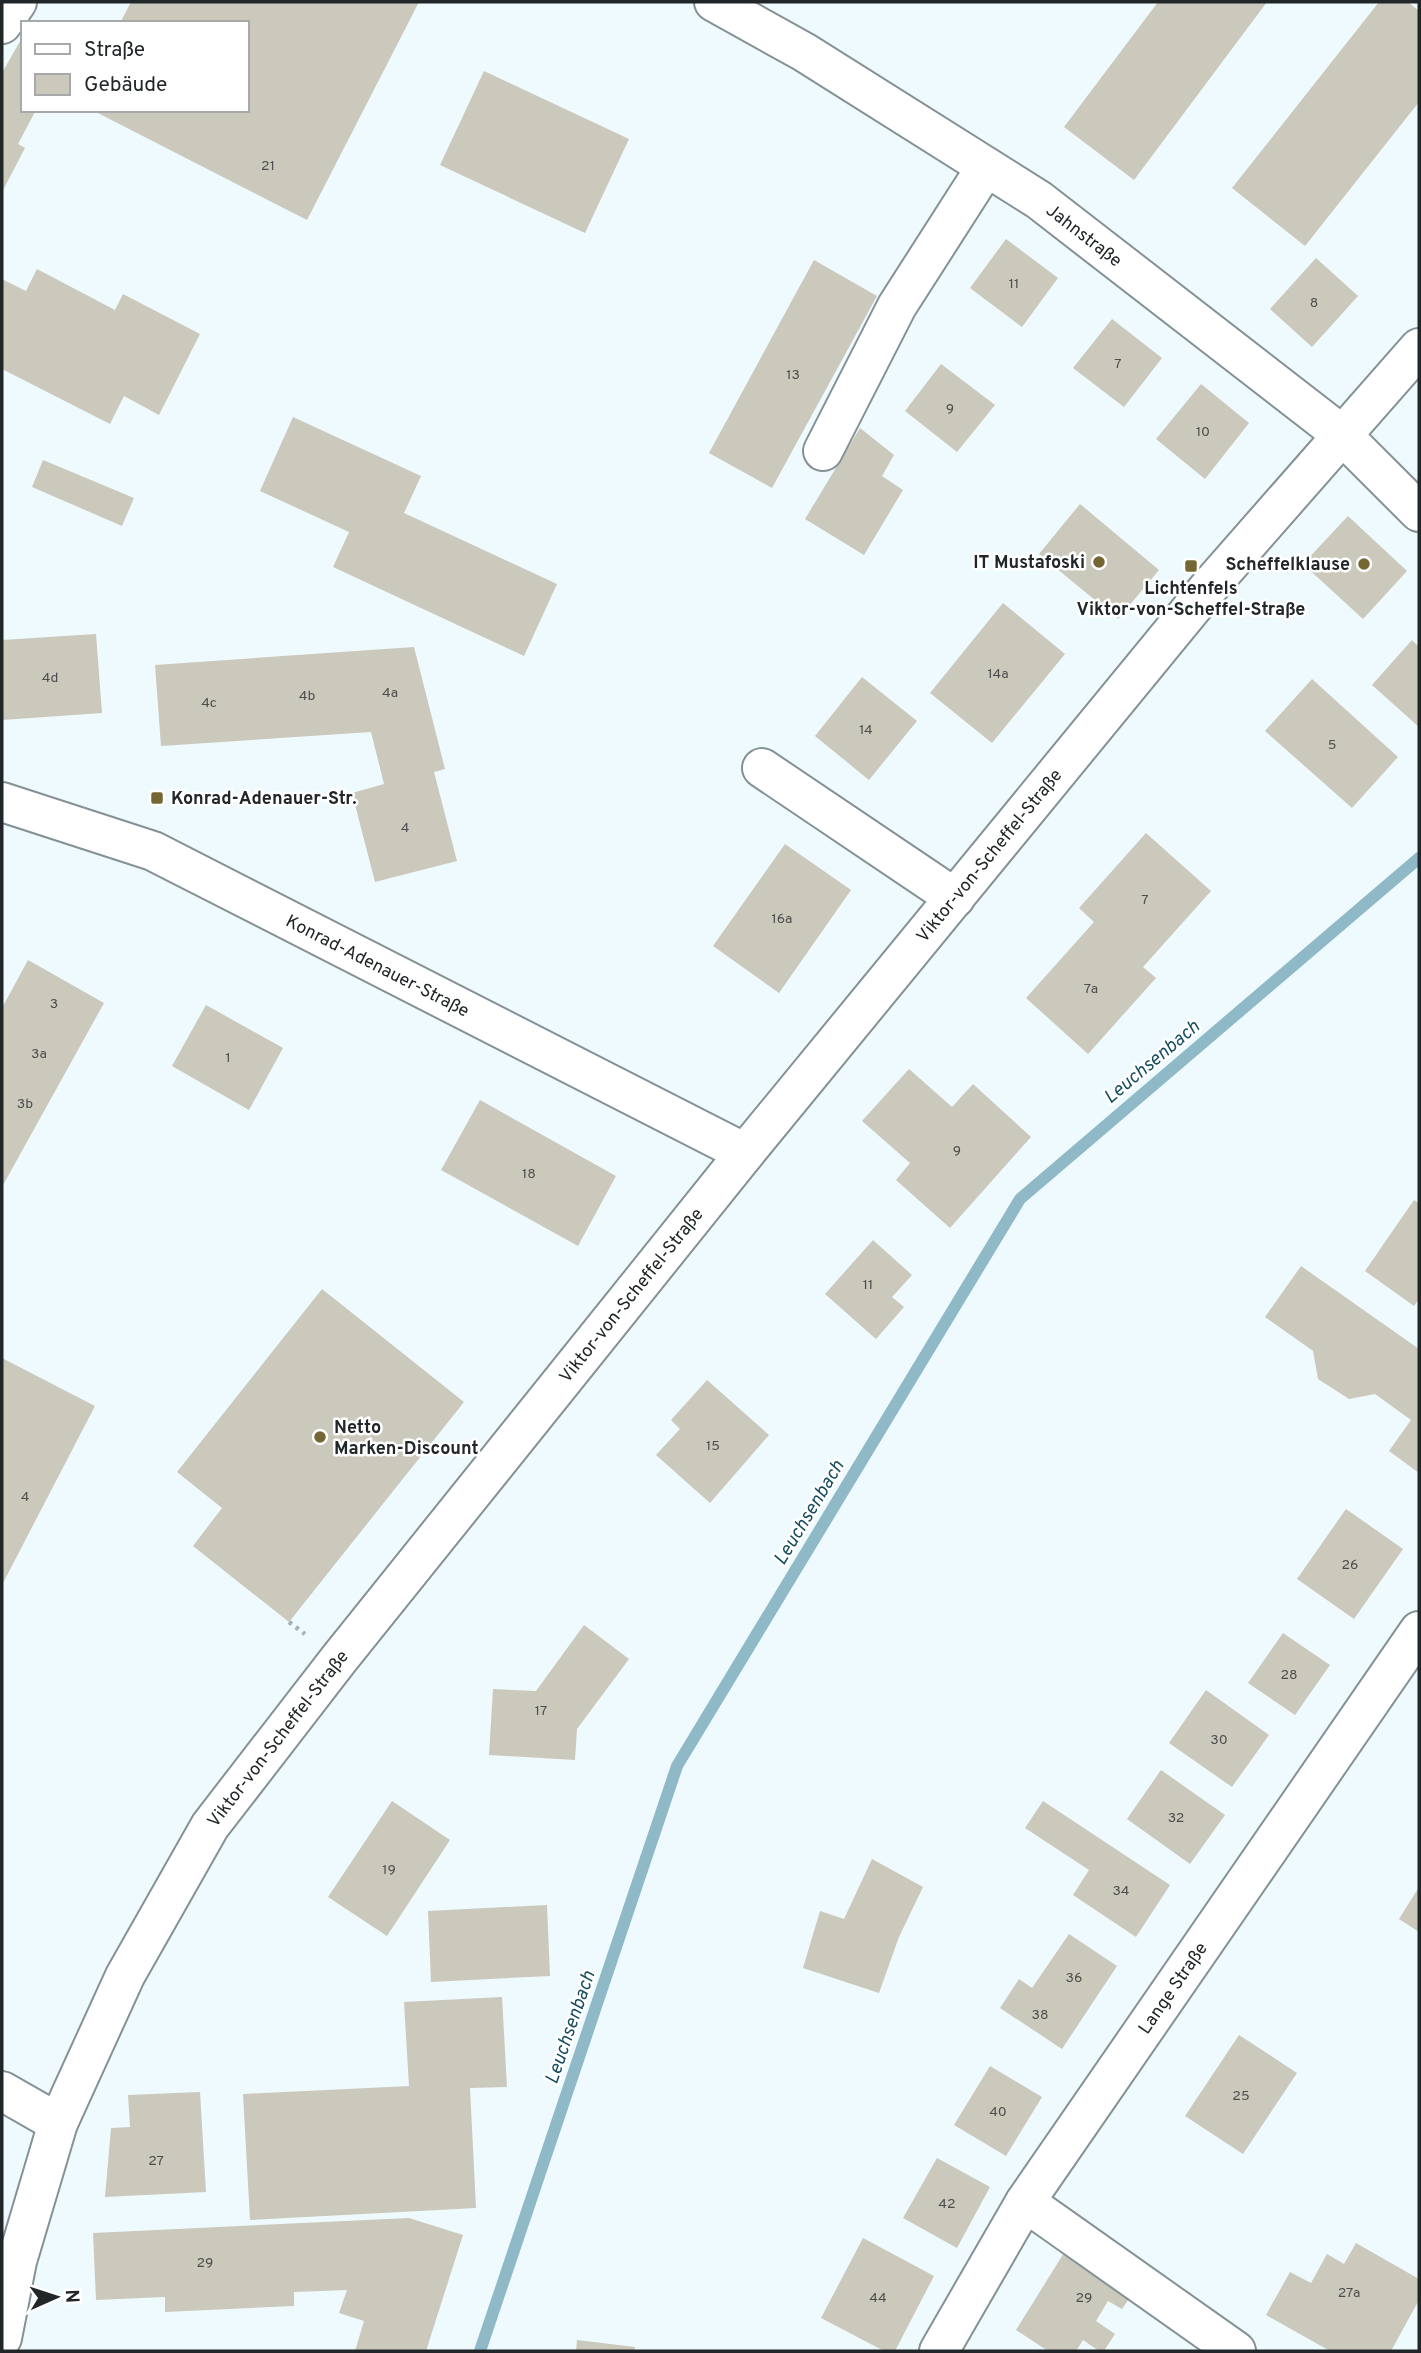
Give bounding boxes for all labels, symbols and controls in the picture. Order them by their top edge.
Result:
legend [21,21,248,112]
text: Straße [84,37,145,64]
text: Gebäude [84,72,167,99]
house number: 21 [261,158,275,175]
street label: Jahnstraße [1041,200,1126,273]
house number: 11 [1009,276,1019,293]
house number: 8 [1310,295,1318,312]
house number: 7 [1114,356,1122,373]
house number: 13 [786,367,800,384]
house number: 9 [946,401,954,418]
house number: 10 [1196,424,1210,441]
place label: IT Mustafoski [973,552,1085,575]
marker: IT Mustafoski [1091,554,1107,570]
place label: Scheffelklause [1226,554,1350,577]
marker: Scheffelklause [1356,556,1372,572]
marker: Lichtenfels Viktor-von-Scheffel-Straße [1183,558,1199,574]
place label: Lichtenfels Viktor-von-Scheffel-Straße [1077,578,1305,622]
house number: 14a [988,666,1009,683]
house number: 4d [42,670,58,687]
house number: 4a [382,685,398,702]
house number: 4b [299,688,315,705]
house number: 4c [201,695,217,712]
house number: 14 [859,722,873,739]
house number: 5 [1328,737,1336,754]
street label: Viktor-von-Scheffel-Straße [912,765,1068,948]
place label: Konrad-Adenauer-Str. [171,788,357,811]
marker: Konrad-Adenauer-Str. [149,790,165,806]
house number: 4 [401,820,409,837]
house number: 7 [1141,892,1149,909]
street label: Konrad-Adenauer-Straße [281,911,473,1023]
house number: 16a [772,911,792,928]
house number: 7a [1084,981,1098,998]
house number: 3 [50,996,58,1013]
water label: Leuchsenbach [1099,1015,1206,1110]
house number: 3a [31,1046,47,1063]
house number: 1 [225,1050,231,1067]
house number: 3b [17,1096,33,1113]
house number: 9 [953,1143,961,1160]
house number: 18 [522,1166,536,1183]
street label: Viktor-von-Scheffel-Straße [555,1204,709,1388]
house number: 11 [863,1277,873,1294]
place label: Netto Marken-Discount [334,1417,478,1461]
marker: Netto Marken-Discount [312,1429,328,1445]
house number: 15 [706,1438,720,1455]
water label: Leuchsenbach [769,1456,851,1570]
house number: 4 [21,1489,29,1506]
house number: 26 [1342,1557,1358,1574]
street label: Viktor-von-Scheffel-Straße [203,1646,354,1833]
house number: 28 [1280,1667,1298,1684]
house number: 17 [535,1703,547,1720]
house number: 30 [1210,1732,1228,1749]
house number: 32 [1168,1810,1184,1827]
house number: 19 [382,1862,396,1879]
house number: 34 [1112,1883,1130,1900]
street label: Lange Straße [1134,1938,1214,2039]
water label: Leuchsenbach [540,1967,602,2087]
house number: 36 [1066,1970,1082,1987]
house number: 38 [1032,2007,1048,2024]
house number: 25 [1232,2088,1250,2105]
house number: 40 [989,2104,1007,2121]
house number: 27 [148,2153,164,2170]
house number: 42 [938,2196,956,2213]
house number: 29 [197,2255,213,2272]
north arrow [21,2262,91,2332]
house number: 27a [1338,2285,1360,2302]
text: N [59,2289,83,2304]
house number: 44 [869,2290,887,2307]
house number: 29 [1076,2290,1092,2307]

